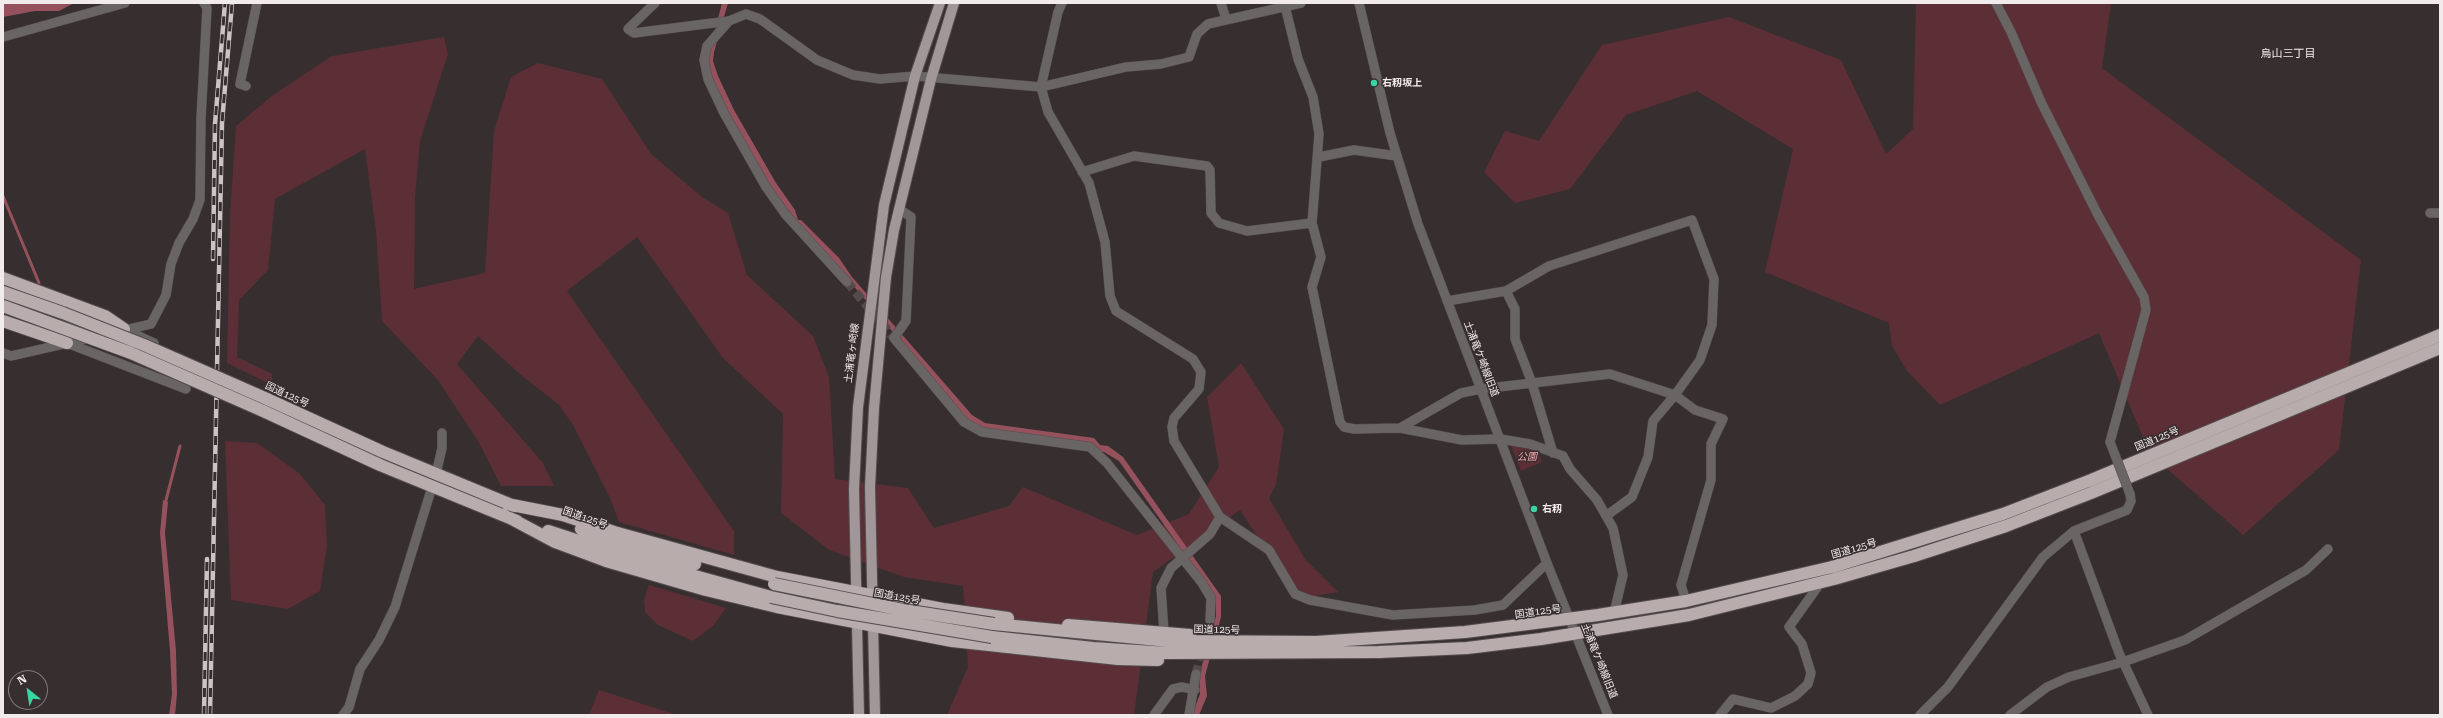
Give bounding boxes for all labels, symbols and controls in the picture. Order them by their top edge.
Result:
district label: 烏山三丁目 [2261,47,2315,61]
place label: 右籾坂上 [1382,77,1422,89]
marker: 右籾坂上 [1369,78,1379,88]
street label: 土浦竜ケ崎線旧道 [1461,320,1501,398]
street label: 土浦竜ヶ崎線 [842,322,862,384]
street label: 国道125号 [263,380,311,410]
street label: 国道125号 [2133,424,2181,454]
park label: 公園 [1517,451,1537,463]
place label: 右籾 [1542,503,1562,515]
marker: 右籾 [1529,504,1539,514]
street label: 国道125号 [561,505,609,531]
street label: 国道125号 [1830,537,1878,561]
street label: 国道125号 [873,587,921,607]
street label: 国道125号 [1514,603,1562,621]
street label: 土浦竜ケ崎線旧道 [1578,622,1620,700]
street label: 国道125号 [1193,624,1241,636]
north arrow [8,670,48,710]
text: N [15,672,29,688]

